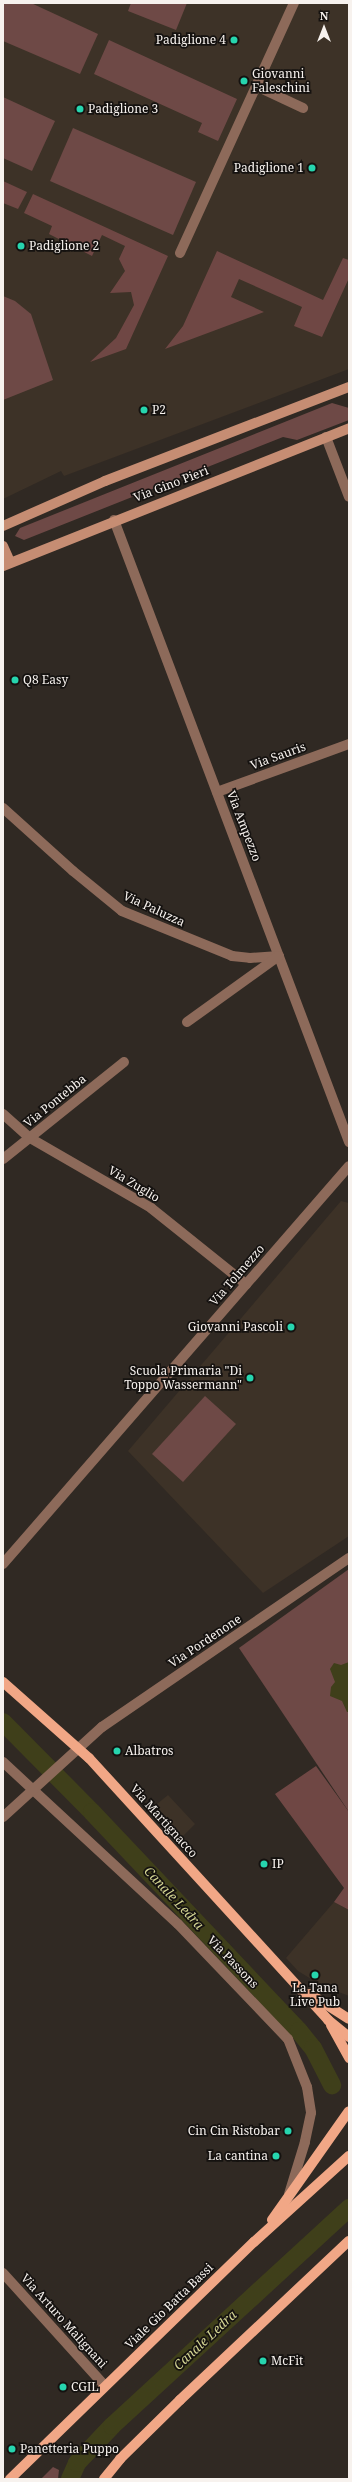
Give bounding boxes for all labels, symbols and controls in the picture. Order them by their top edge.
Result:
north arrow [304,8,344,48]
text: N [320,8,328,23]
place label: Padiglione 4 [156,33,226,47]
marker: Padiglione 4 [229,35,239,45]
place label: Giovanni Faleschini [252,67,310,95]
marker: Giovanni Faleschini [239,76,249,86]
place label: Padiglione 3 [88,102,158,116]
marker: Padiglione 3 [75,104,85,114]
place label: Padiglione 1 [234,161,304,175]
marker: Padiglione 1 [307,163,317,173]
place label: Padiglione 2 [29,239,99,253]
marker: Padiglione 2 [16,241,26,251]
place label: P2 [152,403,166,417]
marker: P2 [139,405,149,415]
street label: Via Gino Pieri [132,463,210,505]
place label: Q8 Easy [23,673,68,687]
marker: Q8 Easy [10,675,20,685]
street label: Via Sauris [248,739,308,773]
street label: Via Ampezzo [224,789,264,863]
street label: Via Paluzza [121,888,187,930]
street label: Via Pontebba [21,1072,89,1130]
street label: Via Zuglio [106,1163,162,1205]
street label: Via Tolmezzo [207,1242,267,1308]
place label: Giovanni Pascoli [188,1320,283,1334]
marker: Giovanni Pascoli [286,1322,296,1332]
place label: Scuola Primaria "Di Toppo Wassermann" [124,1364,242,1392]
marker: Scuola Primaria "Di Toppo Wassermann" [245,1373,255,1383]
street label: Via Pordenone [166,1611,244,1671]
place label: Albatros [125,1744,174,1758]
marker: Albatros [112,1746,122,1756]
street label: Via Martignacco [127,1782,201,1860]
place label: IP [272,1857,284,1871]
marker: IP [259,1859,269,1869]
water label: Canale Ledra [141,1863,207,1933]
street label: Via Passons [205,1933,261,1991]
marker: La Tana Live Pub [310,1970,320,1980]
place label: La Tana Live Pub [290,1981,340,2009]
place label: Cin Cin Ristobar [188,2124,280,2138]
marker: Cin Cin Ristobar [283,2126,293,2136]
place label: La cantina [208,2149,268,2163]
marker: La cantina [271,2151,281,2161]
street label: Viale Gio Batta Bassi [122,2260,216,2352]
street label: Via Arturo Malignani [18,2271,110,2371]
water label: Canale Ledra [170,2307,240,2373]
place label: McFit [271,2354,303,2368]
marker: McFit [258,2356,268,2366]
place label: CGIL [71,2380,99,2394]
marker: CGIL [58,2382,68,2392]
place label: Panetteria Puppo [20,2442,119,2456]
marker: Panetteria Puppo [7,2444,17,2454]

